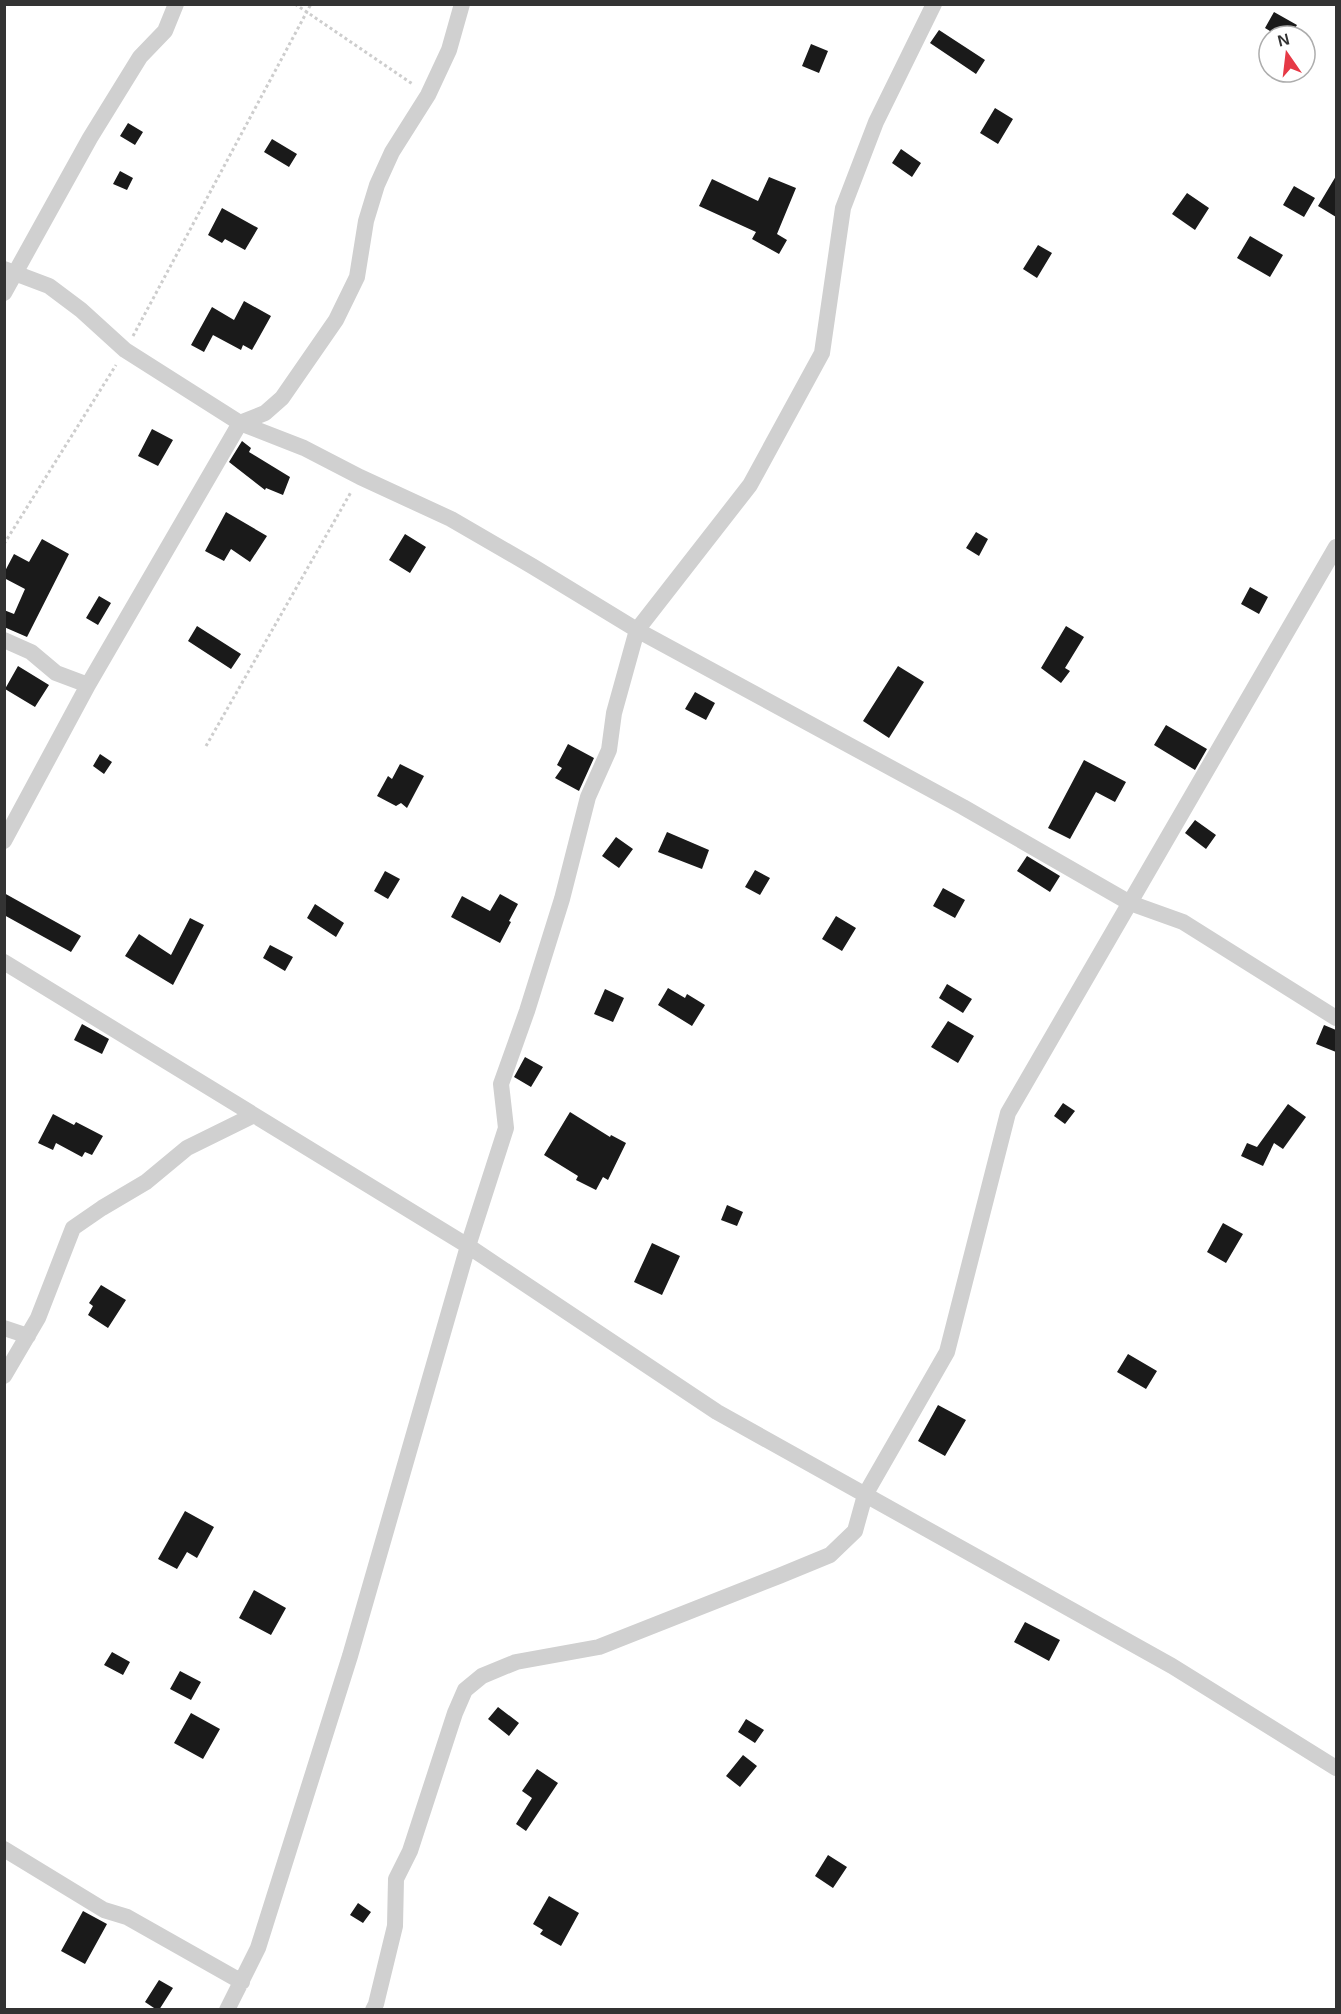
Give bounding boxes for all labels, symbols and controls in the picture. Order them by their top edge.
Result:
north arrow [1257,24,1317,84]
text: N [1276,30,1291,50]

